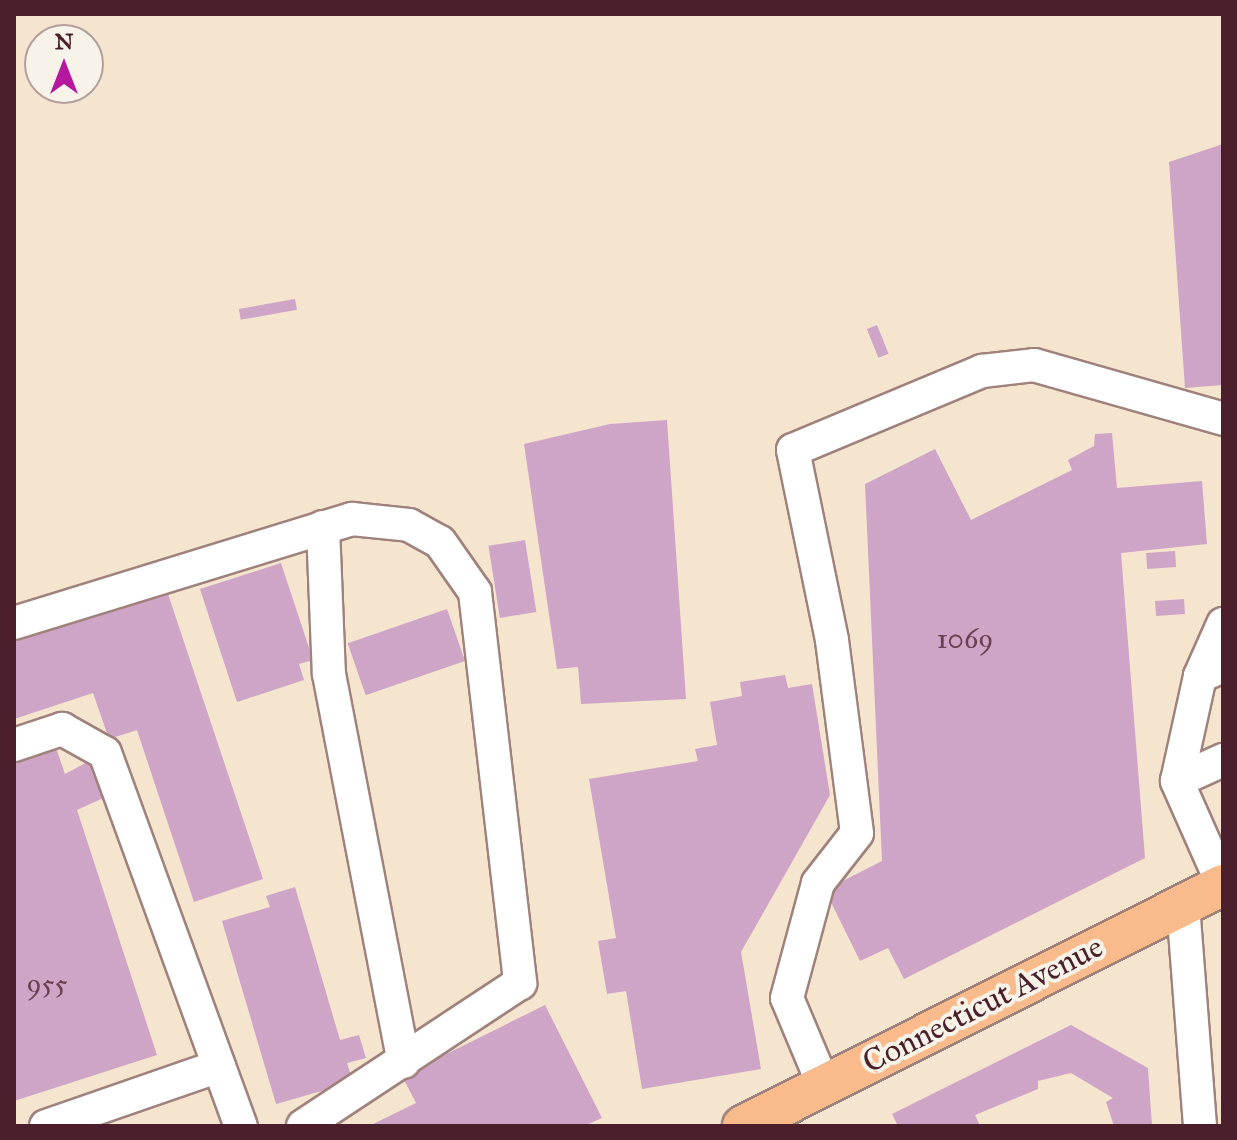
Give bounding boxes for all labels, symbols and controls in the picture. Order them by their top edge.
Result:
north arrow [24,24,104,104]
text: N [55,28,73,55]
house number: 1069 [937,622,993,656]
street label: Connecticut Avenue [856,928,1110,1082]
house number: 955 [26,967,68,1001]

